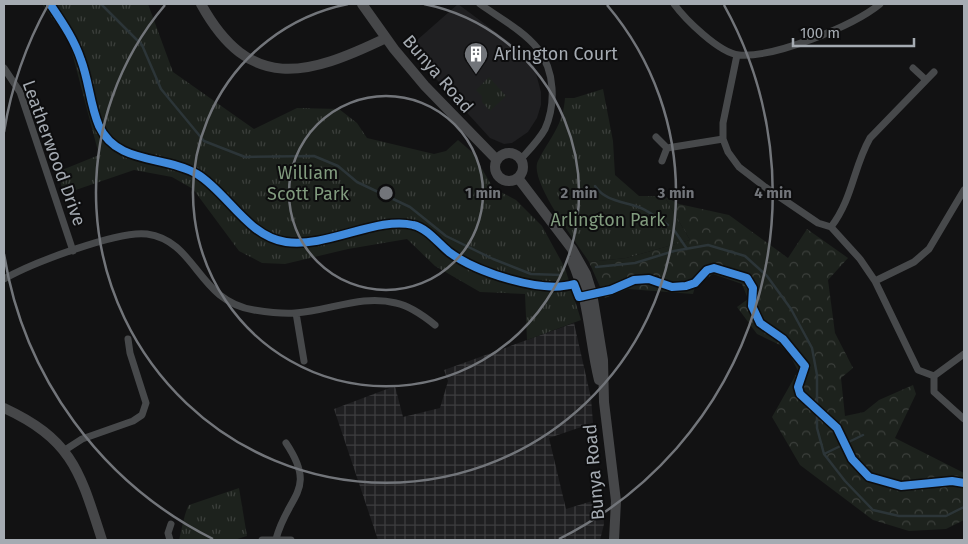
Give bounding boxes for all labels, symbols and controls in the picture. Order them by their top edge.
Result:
scale bar [793,15,914,47]
text: 100 m [800,24,840,42]
street label: Bunya Road [398,30,478,118]
building icon: Arlington Court [463,41,489,75]
place label: Arlington Court [494,43,618,65]
street label: Leatherwood Drive [17,77,91,229]
park label: William Scott Park [267,162,350,205]
centre of rings [377,184,395,202]
text: 1 min [465,184,501,202]
text: 2 min [561,184,597,202]
text: 3 min [657,184,694,202]
text: 4 min [754,184,792,202]
park label: Arlington Park [550,209,666,231]
street label: Bunya Road [579,423,609,521]

